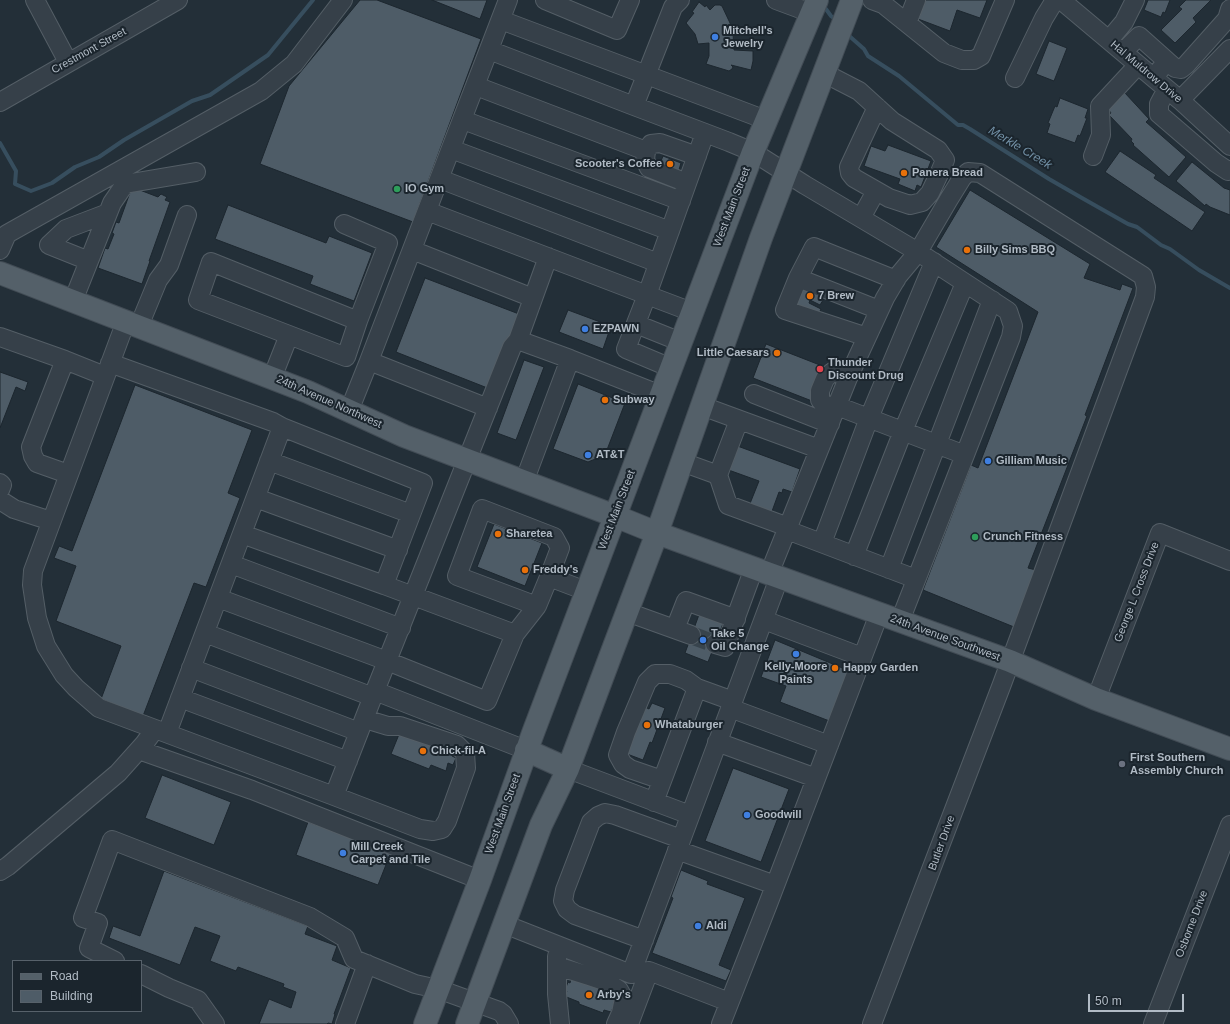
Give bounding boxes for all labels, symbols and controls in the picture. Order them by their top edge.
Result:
place label: Mitchell's Jewelry [723,24,773,50]
street label: Crestmont Street [49,25,129,77]
marker: Mitchell's Jewelry [710,32,720,42]
street label: Hal Muldrow Drive [1107,38,1185,106]
water label: Merkle Creek [986,123,1054,173]
place label: Scooter's Coffee [575,157,662,171]
marker: Scooter's Coffee [665,159,675,169]
street label: West Main Street [711,165,753,249]
place label: Panera Bread [912,166,983,180]
marker: Panera Bread [899,168,909,178]
place label: IO Gym [405,182,444,196]
marker: IO Gym [392,184,402,194]
place label: Billy Sims BBQ [975,243,1055,257]
marker: Billy Sims BBQ [962,245,972,255]
place label: 7 Brew [818,289,854,303]
marker: 7 Brew [805,291,815,301]
place label: EZPAWN [593,322,639,336]
marker: EZPAWN [580,324,590,334]
place label: Little Caesars [697,346,769,360]
marker: Little Caesars [772,348,782,358]
place label: Thunder Discount Drug [828,356,904,382]
marker: Thunder Discount Drug [815,364,825,374]
street label: 24th Avenue Northwest [274,373,384,431]
place label: Subway [613,393,655,407]
marker: Subway [600,395,610,405]
place label: AT&T [596,448,625,462]
marker: AT&T [583,450,593,460]
place label: Gilliam Music [996,454,1067,468]
marker: Gilliam Music [983,456,993,466]
street label: West Main Street [596,468,638,552]
place label: Sharetea [506,527,552,541]
marker: Sharetea [493,529,503,539]
place label: Crunch Fitness [983,530,1063,544]
marker: Crunch Fitness [970,532,980,542]
street label: George L Cross Drive [1112,540,1162,644]
place label: Freddy's [533,563,578,577]
marker: Freddy's [520,565,530,575]
street label: 24th Avenue Southwest [888,612,1002,664]
place label: Take 5 Oil Change [711,627,769,653]
marker: Take 5 Oil Change [698,635,708,645]
marker: Kelly-Moore Paints [791,649,801,659]
place label: Kelly-Moore Paints [765,660,827,686]
place label: Happy Garden [843,661,918,675]
marker: Happy Garden [830,663,840,673]
place label: Whataburger [655,718,723,732]
marker: Whataburger [642,720,652,730]
place label: Chick-fil-A [431,744,486,758]
marker: Chick-fil-A [418,746,428,756]
place label: First Southern Assembly Church [1130,751,1224,777]
marker: First Southern Assembly Church [1117,759,1127,769]
street label: West Main Street [482,772,524,856]
place label: Goodwill [755,808,801,822]
marker: Goodwill [742,810,752,820]
street label: Butler Drive [926,814,958,872]
place label: Mill Creek Carpet and Tile [351,840,430,866]
marker: Mill Creek Carpet and Tile [338,848,348,858]
street label: Osborne Drive [1173,889,1211,959]
place label: Aldi [706,919,727,933]
marker: Aldi [693,921,703,931]
legend [12,960,142,1012]
text: Road [50,969,79,983]
scale bar [1090,986,1186,1012]
place label: Arby's [597,988,631,1002]
text: Building [50,989,93,1003]
marker: Arby's [584,990,594,1000]
text: 50 m [1095,994,1122,1008]

